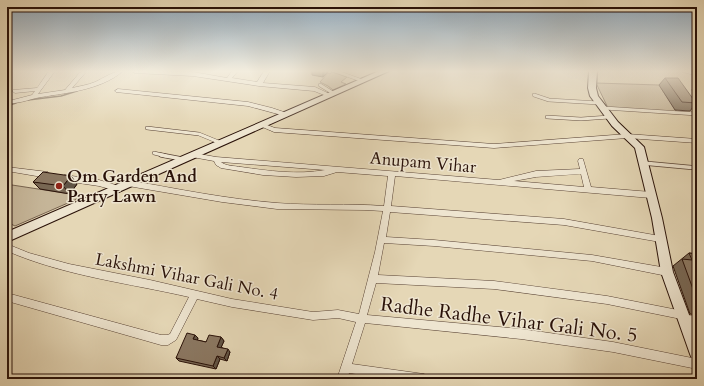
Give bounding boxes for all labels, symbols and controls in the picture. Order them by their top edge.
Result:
street label: Anupam Vihar [369,146,478,179]
place label: Om Garden And Party Lawn [67,165,197,208]
marker: Om Garden And Party Lawn [54,181,64,191]
street label: Lakshmi Vihar Gali No. 4 [93,247,281,306]
street label: Radhe Radhe Vihar Gali No. 5 [379,290,639,349]

